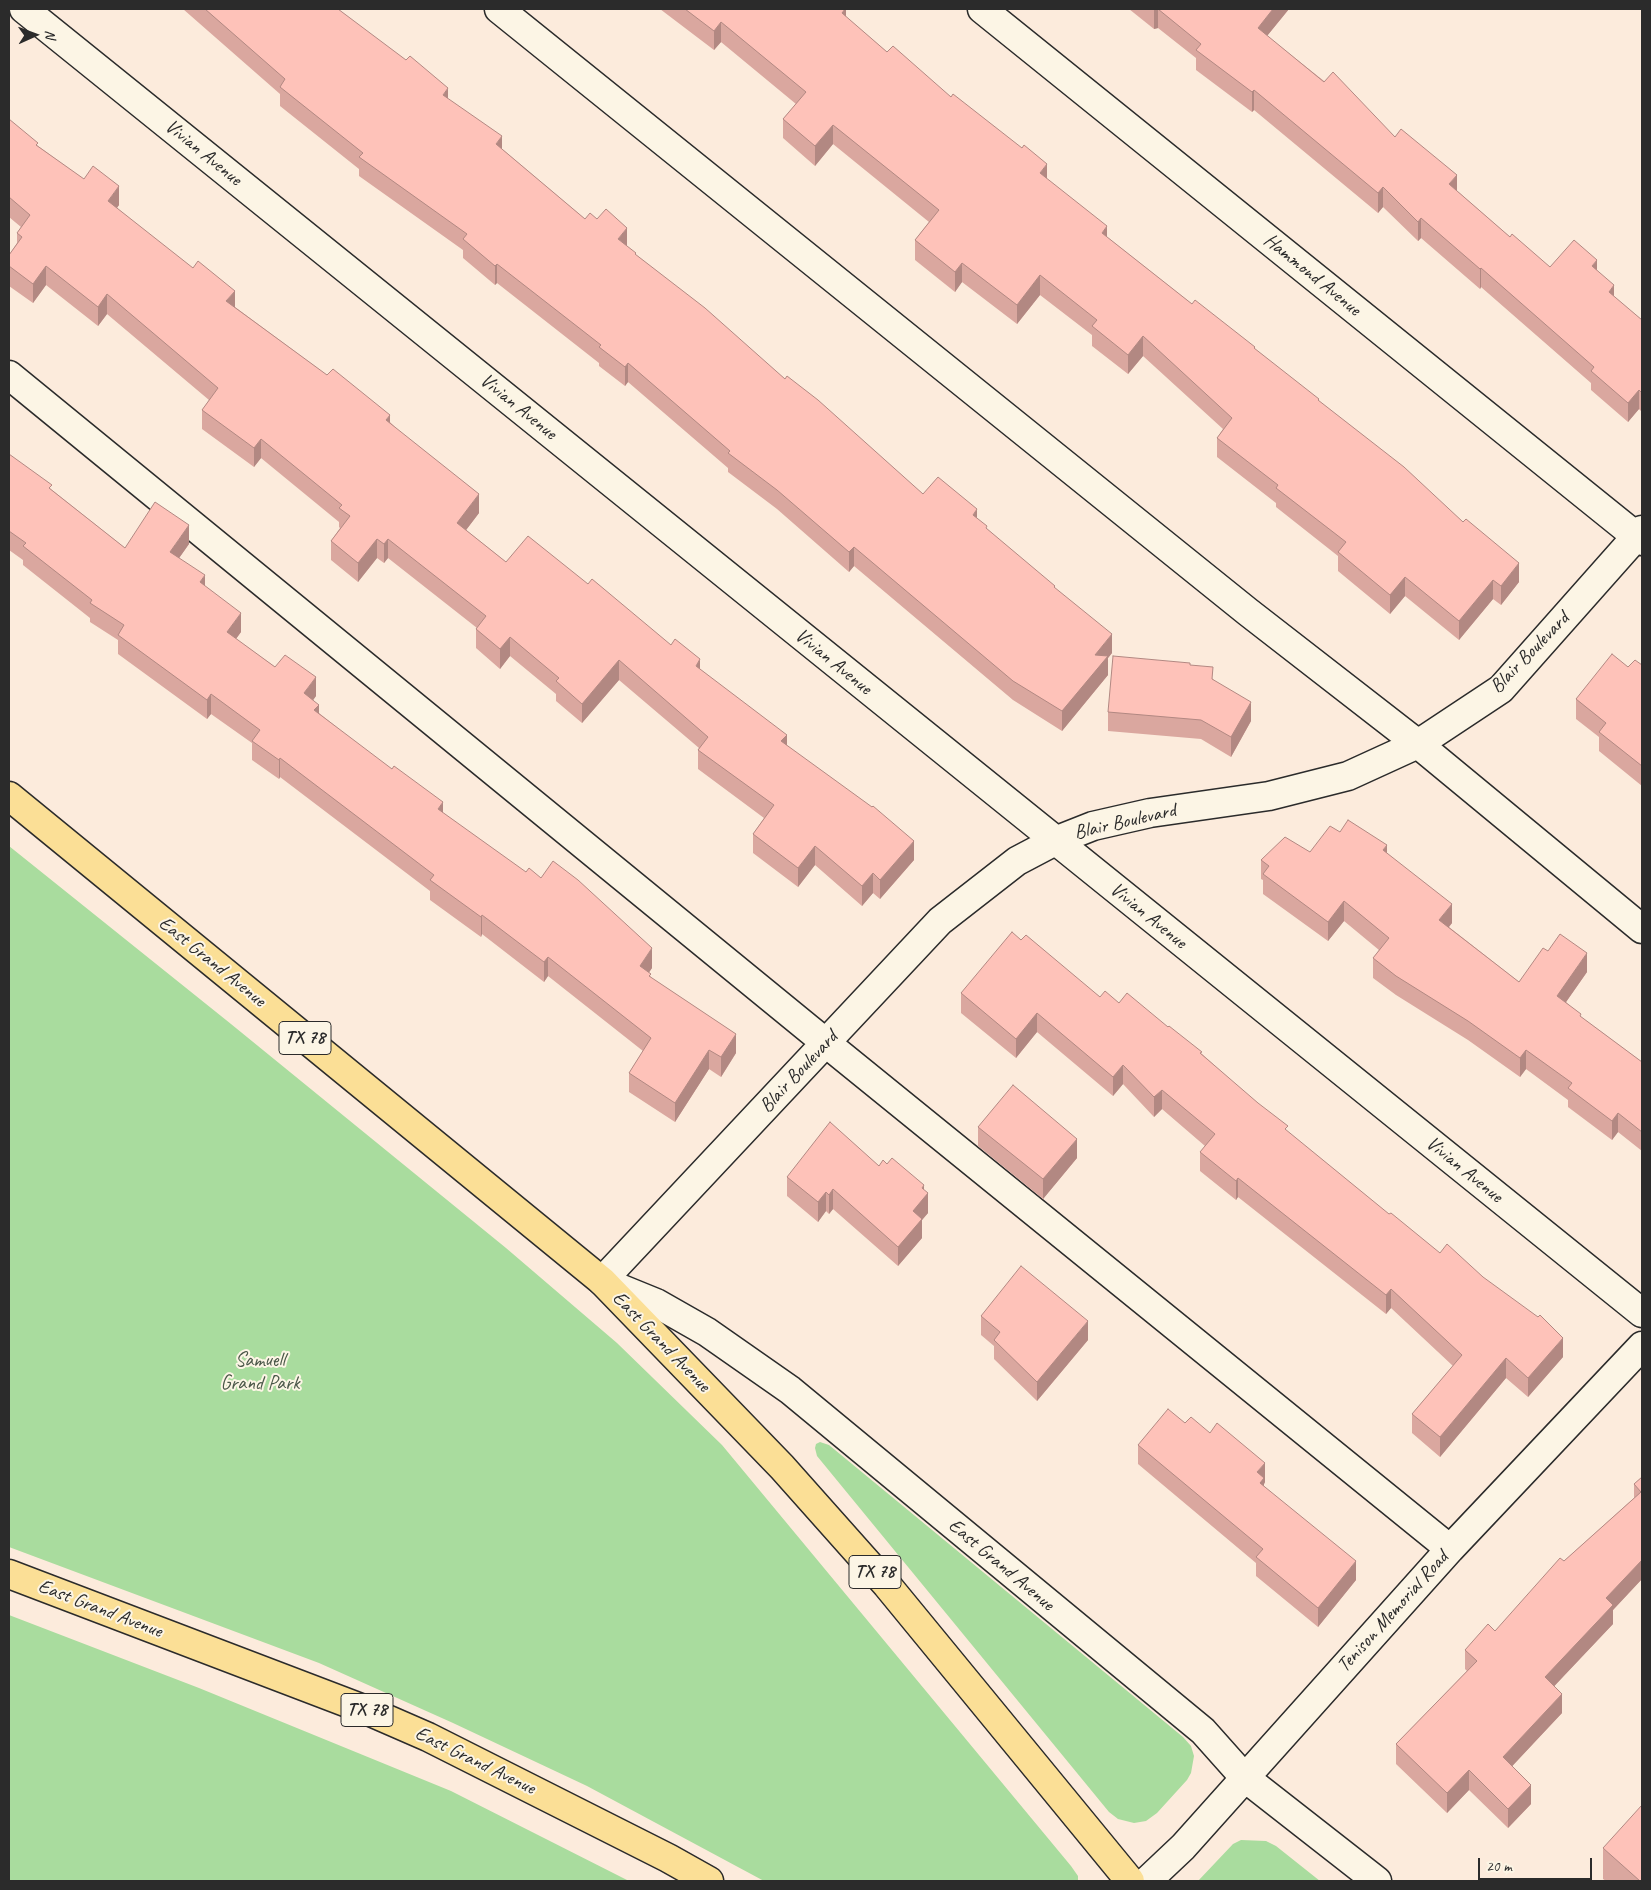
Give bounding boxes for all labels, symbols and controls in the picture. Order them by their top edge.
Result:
north arrow [10,10,60,60]
text: N [42,30,59,39]
street label: Vivian Avenue [160,115,246,191]
street label: Hammond Avenue [1259,228,1365,322]
street label: Vivian Avenue [475,369,561,445]
street label: Blair Boulevard [1485,607,1575,699]
street label: Vivian Avenue [790,624,876,700]
street label: Blair Boulevard [1072,799,1178,845]
street label: Vivian Avenue [1105,878,1191,954]
street label: East Grand Avenue [154,912,270,1012]
road number: TX 78 [279,1021,331,1054]
street label: Blair Boulevard [755,1026,843,1118]
street label: Vivian Avenue [1421,1132,1507,1208]
street label: East Grand Avenue [607,1287,715,1397]
park label: Samuell Grand Park [221,1349,299,1396]
street label: East Grand Avenue [943,1514,1059,1616]
street label: Tenison Memorial Road [1332,1546,1454,1678]
road number: TX 78 [849,1555,901,1588]
street label: East Grand Avenue [35,1574,165,1644]
road number: TX 78 [341,1694,393,1726]
street label: East Grand Avenue [411,1722,539,1800]
scale bar [1481,1848,1595,1880]
text: 20 m [1486,1857,1512,1876]

